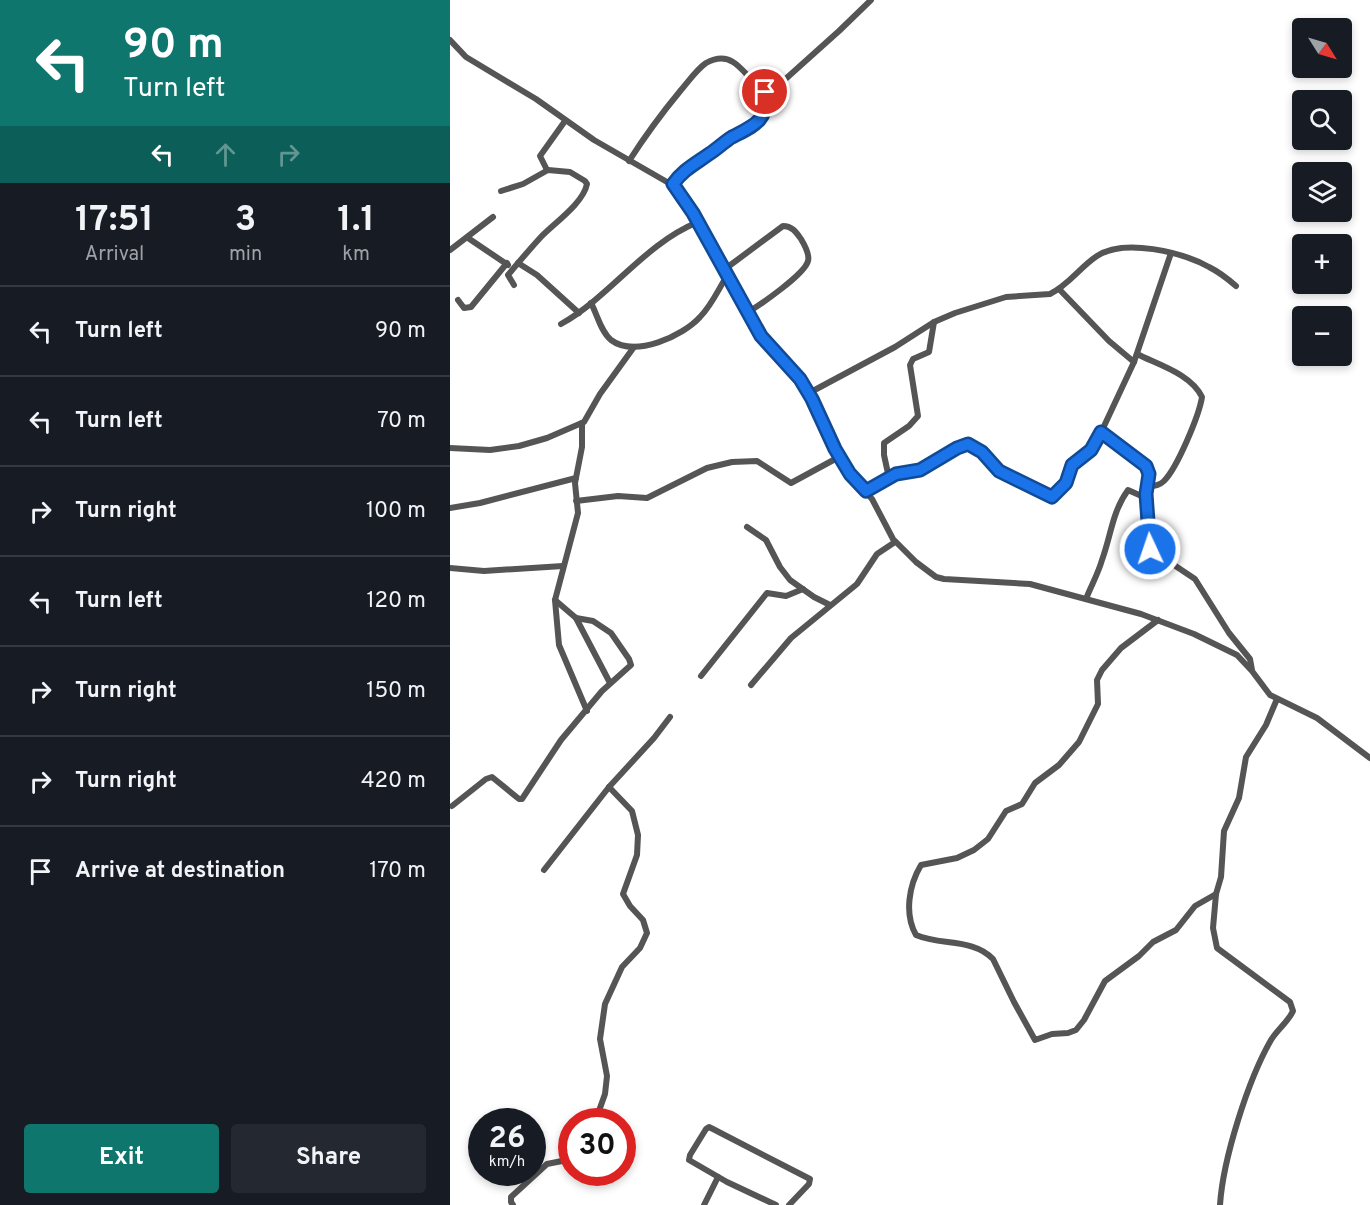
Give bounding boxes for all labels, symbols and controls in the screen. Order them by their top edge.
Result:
north arrow [1292,18,1352,78]
map controls [1292,18,1352,366]
text: 90 m [123,20,224,73]
icon: left [24,24,102,102]
pin [739,66,790,117]
text: Turn left [123,72,225,106]
icon: arrive [748,75,781,108]
button: search [1292,90,1352,150]
icon: left [146,138,179,171]
icon: ahead [209,138,242,171]
icon: right [272,138,305,171]
button: layers [1292,162,1352,222]
text: 17:51 [75,198,154,244]
text: 3 [235,198,256,244]
text: 1.1 [337,198,375,244]
button: + [1292,234,1352,294]
text: Arrival [85,242,144,268]
text: min [229,242,262,268]
text: km [342,242,370,268]
button: − [1292,306,1352,366]
icon: left [24,315,57,348]
text: Turn left [75,318,163,345]
text: 90 m [375,318,426,345]
icon: left [24,405,57,438]
text: Turn left [75,408,163,435]
text: 70 m [377,408,426,435]
icon: right [24,495,57,528]
text: Turn right [75,498,177,525]
text: 100 m [366,498,426,525]
position arrow [1118,517,1182,581]
icon: left [24,585,57,618]
text: Turn left [75,588,163,615]
text: 120 m [366,588,426,615]
icon: right [24,675,57,708]
text: Turn right [75,678,177,705]
text: 150 m [366,678,426,705]
icon: right [24,765,57,798]
text: Turn right [75,768,177,795]
text: 420 m [361,768,426,795]
icon: arrive [24,855,57,888]
text: Arrive at destination [75,858,285,885]
text: 170 m [369,858,426,885]
speed limit sign: 30 [558,1108,636,1186]
text: 26 [489,1121,525,1158]
button: Exit [24,1124,219,1193]
button: Share [231,1124,426,1193]
text: km/h [489,1153,525,1172]

